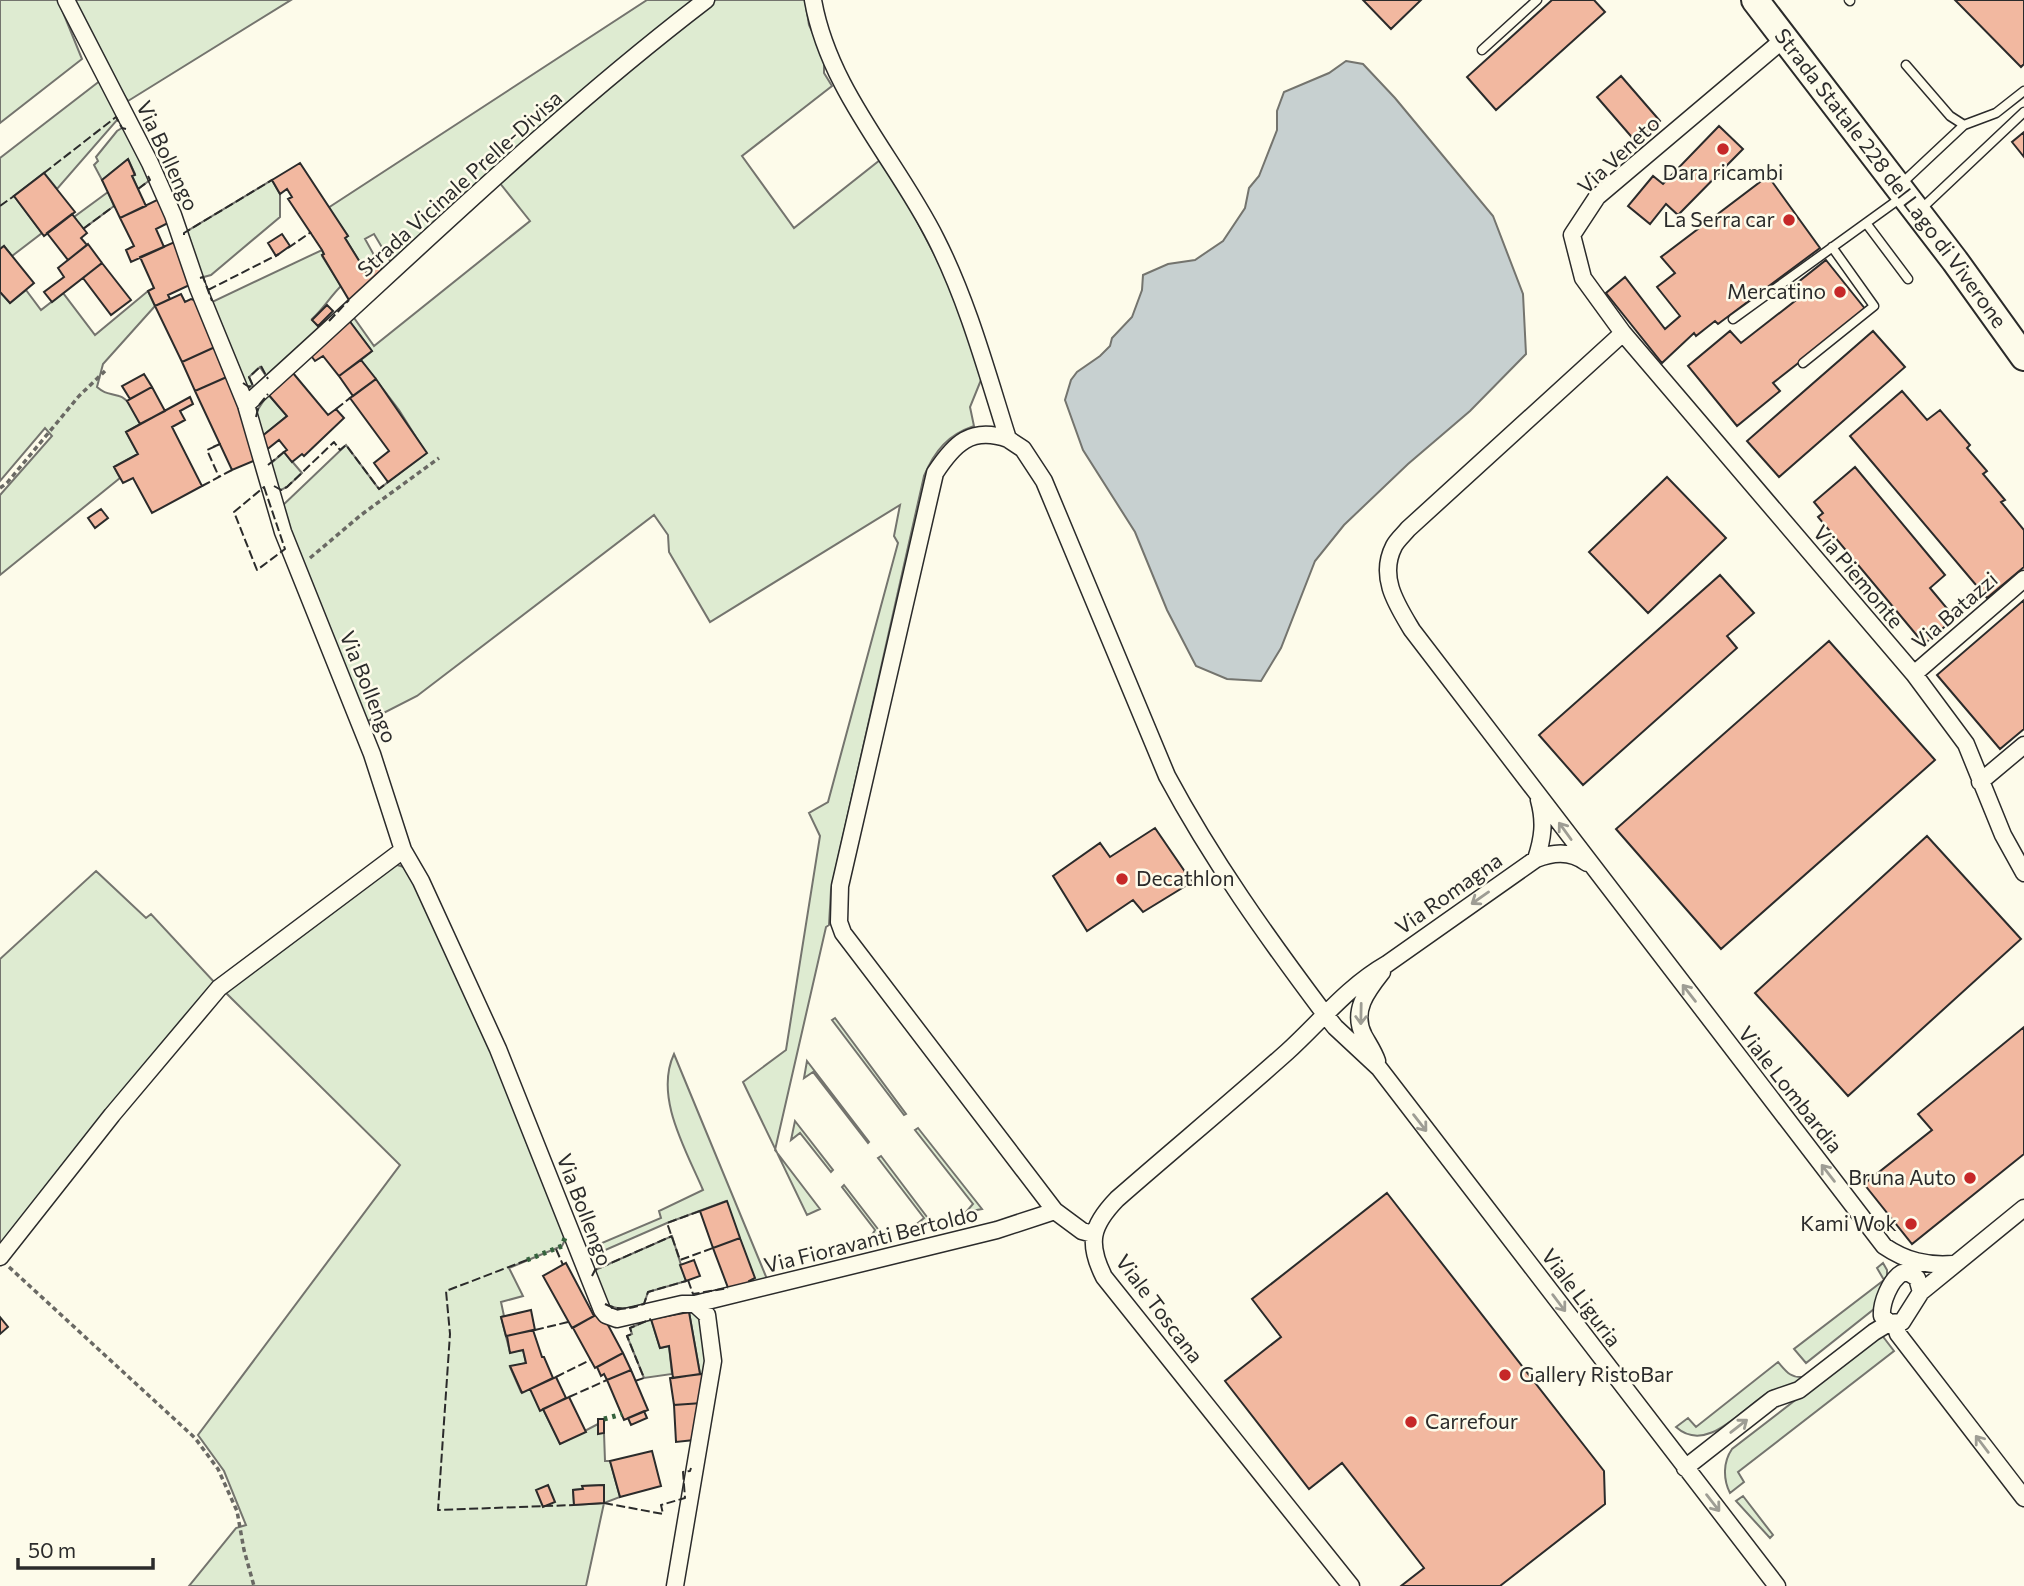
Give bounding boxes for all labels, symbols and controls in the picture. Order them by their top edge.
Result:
street label: Strada Statale 228 del Lago di Viverone [1770,23,2013,332]
street label: Strada Vicinale Prelle-Divisa [352,84,566,281]
street label: Via Bollengo [132,96,205,214]
street label: Via Veneto [1572,110,1664,198]
marker: Dara ricambi [1715,141,1731,157]
place label: Dara ricambi [1663,159,1783,184]
place label: La Serra car [1663,206,1775,231]
marker: La Serra car [1781,212,1797,228]
place label: Mercatino [1727,278,1826,303]
marker: Mercatino [1832,284,1848,300]
street label: Via Piemonte [1809,519,1910,633]
street label: Via Batazzi [1906,566,2002,654]
street label: Via Bollengo [336,627,403,746]
one-way arrow [1558,822,1572,841]
street label: Via Romagna [1390,847,1506,939]
place label: Decathlon [1136,865,1234,890]
marker: Decathlon [1114,871,1130,887]
one-way arrow [1471,891,1490,905]
one-way arrow [1681,984,1696,1002]
one-way arrow [1354,1002,1367,1025]
street label: Viale Lombardia [1734,1021,1848,1157]
one-way arrow [1413,1113,1428,1132]
street label: Via Bollengo [553,1150,618,1269]
one-way arrow [1820,1164,1835,1183]
place label: Bruna Auto [1848,1164,1956,1189]
marker: Bruna Auto [1962,1170,1978,1186]
street label: Via Fioravanti Bertoldo [761,1200,980,1277]
place label: Kami Wok [1800,1210,1897,1235]
marker: Kami Wok [1903,1216,1919,1232]
street label: Viale Liguria [1537,1243,1627,1351]
street label: Viale Toscana [1111,1249,1209,1367]
one-way arrow [1551,1294,1566,1313]
place label: Gallery RistoBar [1519,1361,1673,1386]
marker: Gallery RistoBar [1497,1367,1513,1383]
place label: Carrefour [1425,1408,1518,1433]
marker: Carrefour [1403,1414,1419,1430]
one-way arrow [1729,1418,1748,1433]
one-way arrow [1975,1435,1990,1454]
one-way arrow [1705,1493,1720,1512]
scale bar [18,1526,152,1570]
text: 50 m [28,1537,76,1562]

